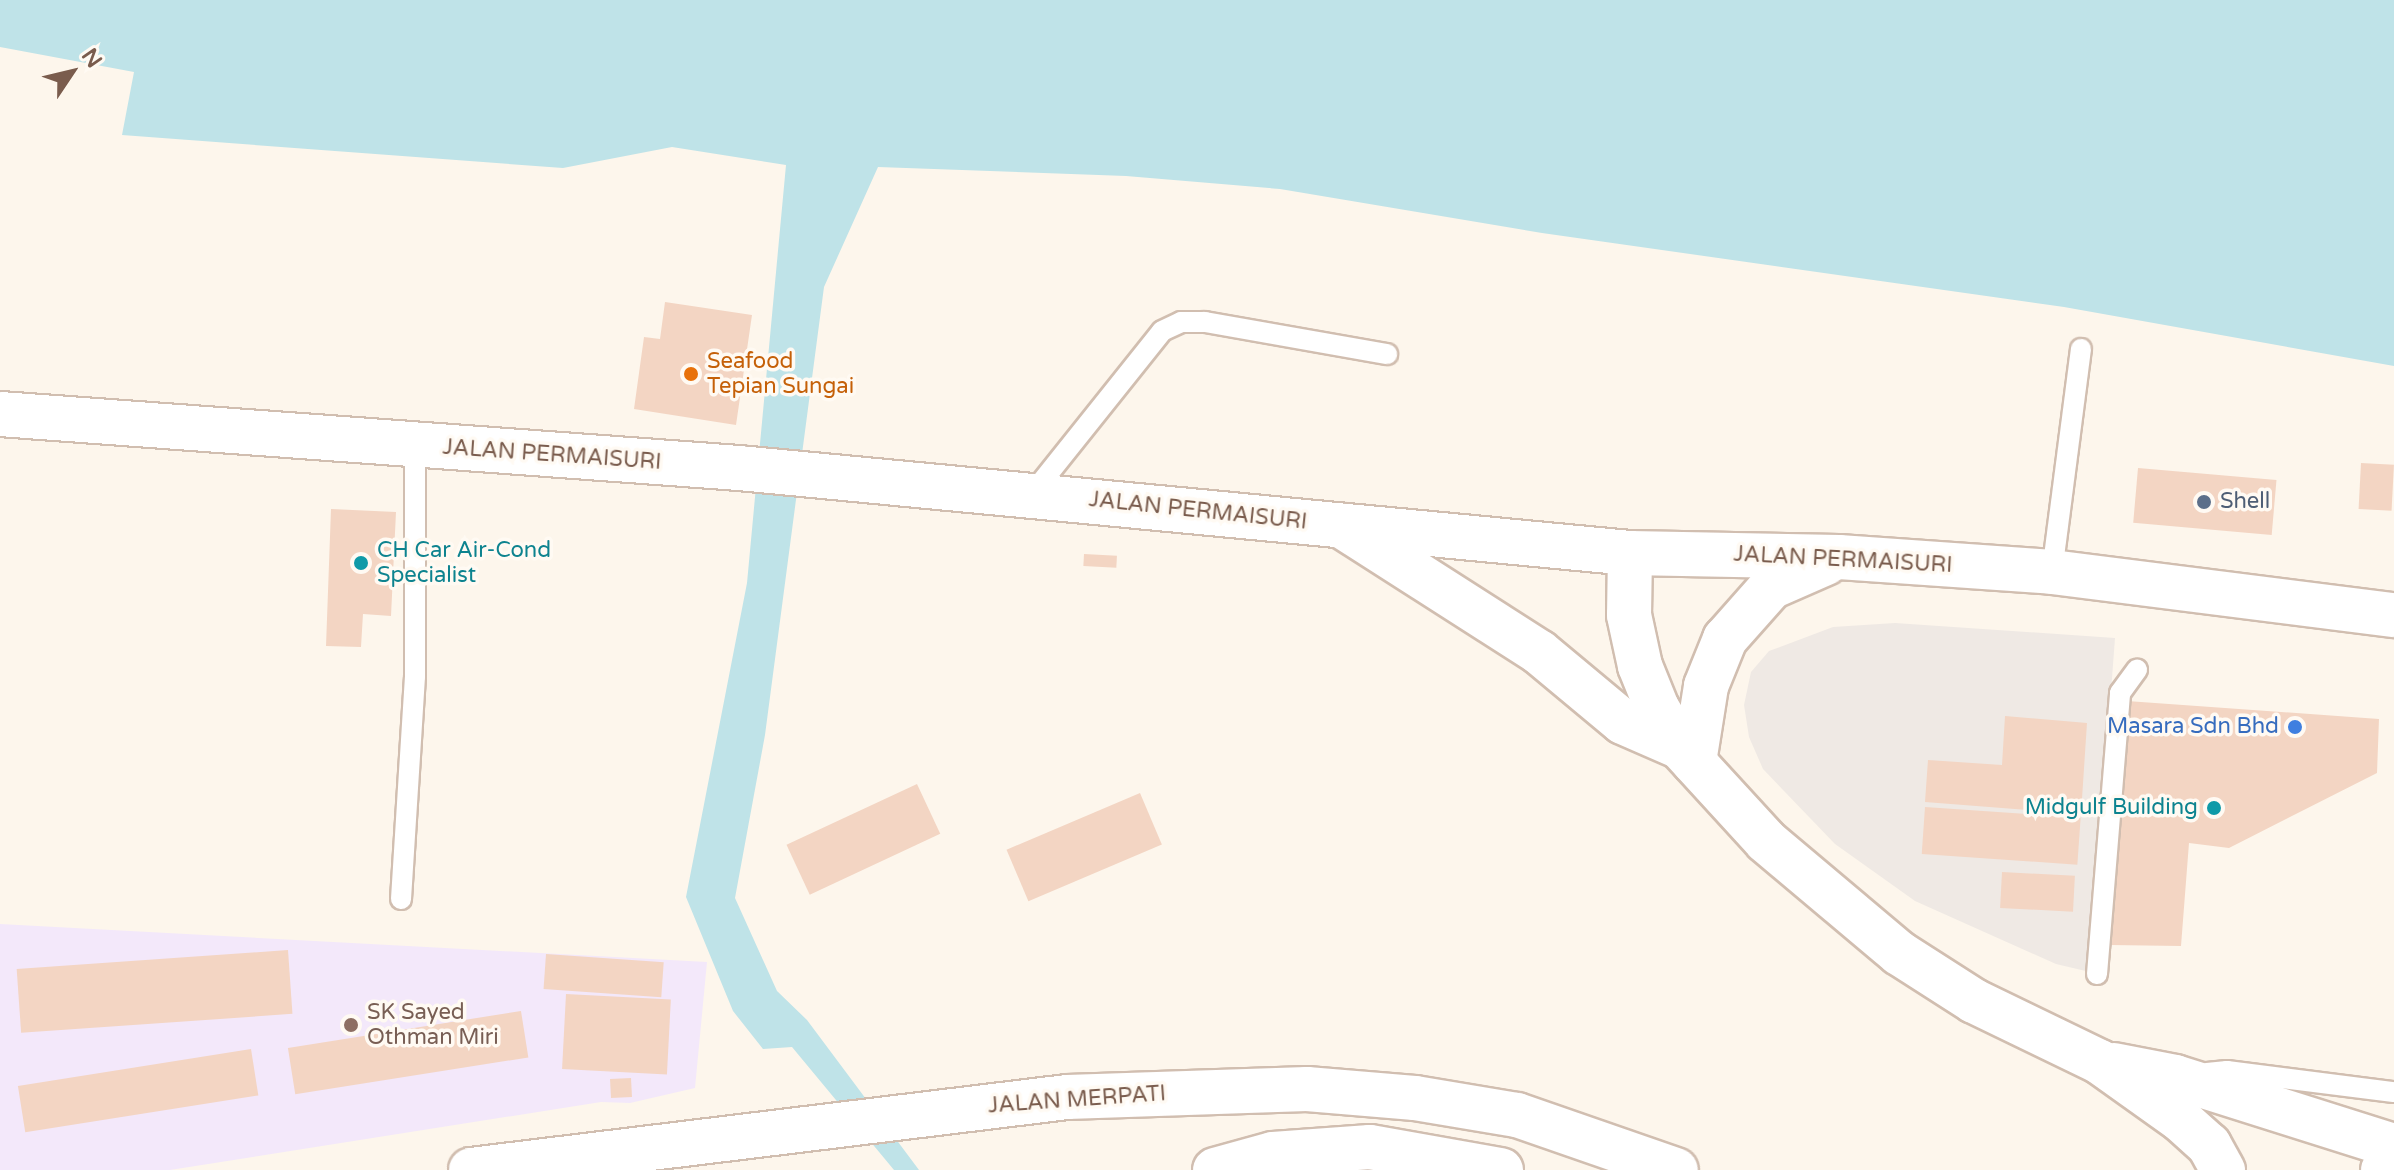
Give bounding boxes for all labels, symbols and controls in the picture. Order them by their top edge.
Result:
north arrow [32,32,112,112]
text: N [76,44,107,73]
place label: Seafood Tepian Sungai [707,348,854,400]
marker: Seafood Tepian Sungai [682,365,700,383]
street label: JALAN PERMAISURI [442,434,662,476]
street label: JALAN PERMAISURI [1088,486,1308,536]
place label: Shell [2220,489,2270,515]
marker: Shell [2195,493,2213,511]
place label: CH Car Air-Cond Specialist [377,537,551,588]
street label: JALAN PERMAISURI [1733,541,1953,579]
marker: CH Car Air-Cond Specialist [352,554,370,572]
place label: Masara Sdn Bhd [2107,714,2279,740]
marker: Masara Sdn Bhd [2286,718,2304,736]
place label: Midgulf Building [2025,795,2198,821]
marker: Midgulf Building [2205,799,2223,817]
place label: SK Sayed Othman Miri [367,999,499,1050]
marker: SK Sayed Othman Miri [342,1016,360,1034]
street label: JALAN MERPATI [987,1081,1167,1119]

